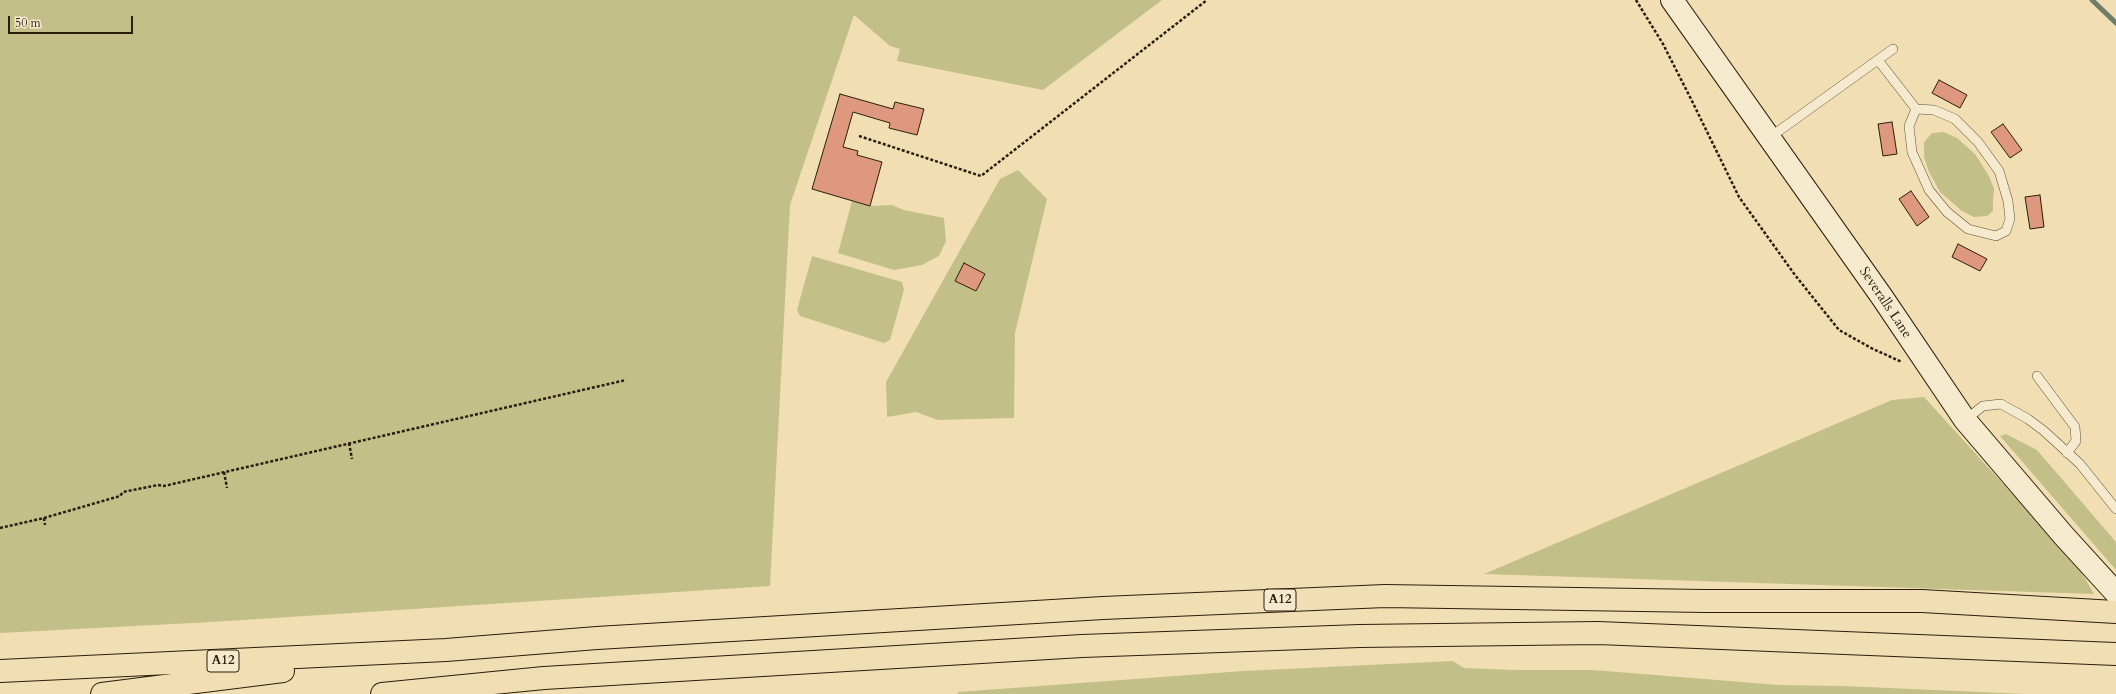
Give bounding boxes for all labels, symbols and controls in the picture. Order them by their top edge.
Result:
scale bar [10,8,135,34]
text: 50 m [15,15,41,31]
street label: Severalls Lane [1855,264,1915,342]
road number: A12 [1264,589,1296,611]
road number: A12 [207,650,239,672]

